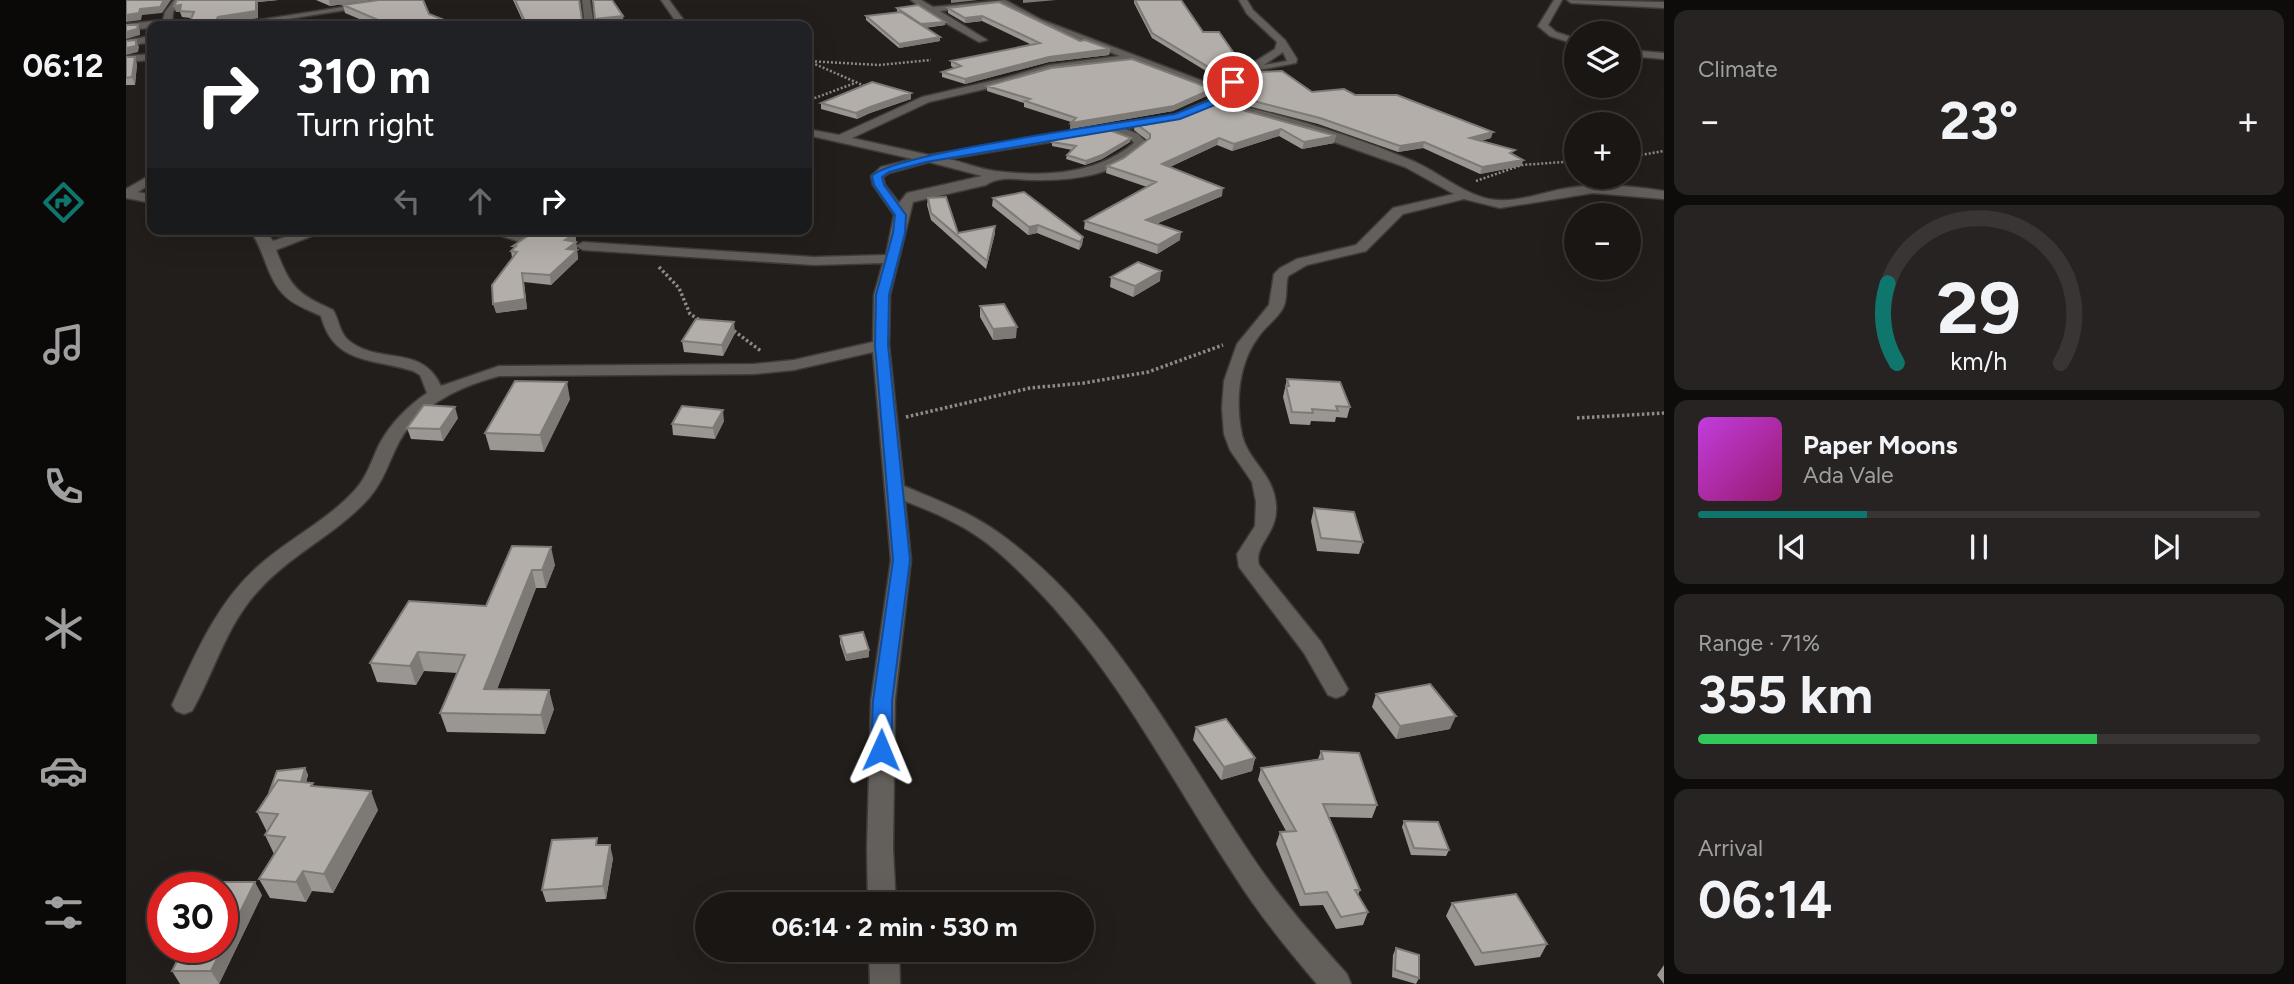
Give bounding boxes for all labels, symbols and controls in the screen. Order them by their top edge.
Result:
map controls [1564,21,1641,280]
button: layers [1564,21,1641,98]
text: 310 m [297,46,431,105]
text: 06:12 [23,47,103,85]
icon: right [182,49,273,140]
pin [1203,52,1263,112]
text: Climate [1698,55,1777,83]
icon: arrive [1214,63,1252,101]
text: 23° [1940,90,2018,152]
text: − [1698,98,1722,144]
text: + [2236,98,2260,144]
text: Turn right [297,106,435,144]
button: + [1564,112,1641,189]
icon: directions [39,178,88,227]
icon: left [388,182,426,220]
icon: ahead [461,182,499,220]
icon: right [534,182,572,220]
button: − [1564,203,1641,280]
text: 29 [1937,265,2021,352]
icon: music [39,320,88,369]
text: km/h [1950,346,2008,376]
text: Paper Moons [1803,429,1958,461]
text: Ada Vale [1803,461,1894,489]
icon: phone [39,462,88,511]
icon: previous [1773,528,1811,566]
icon: pause [1960,528,1998,566]
icon: next [2147,528,2185,566]
icon: climate [39,604,88,653]
text: Range · 71% [1698,629,1820,657]
text: 355 km [1698,664,1873,726]
position arrow [844,713,918,787]
icon: car [39,746,88,795]
text: Arrival [1698,834,1763,862]
text: 06:14 [1698,869,1832,931]
speed limit sign: 30 [147,872,238,963]
icon: filters [39,888,88,937]
text: 06:14 · 2 min · 530 m [771,911,1018,943]

